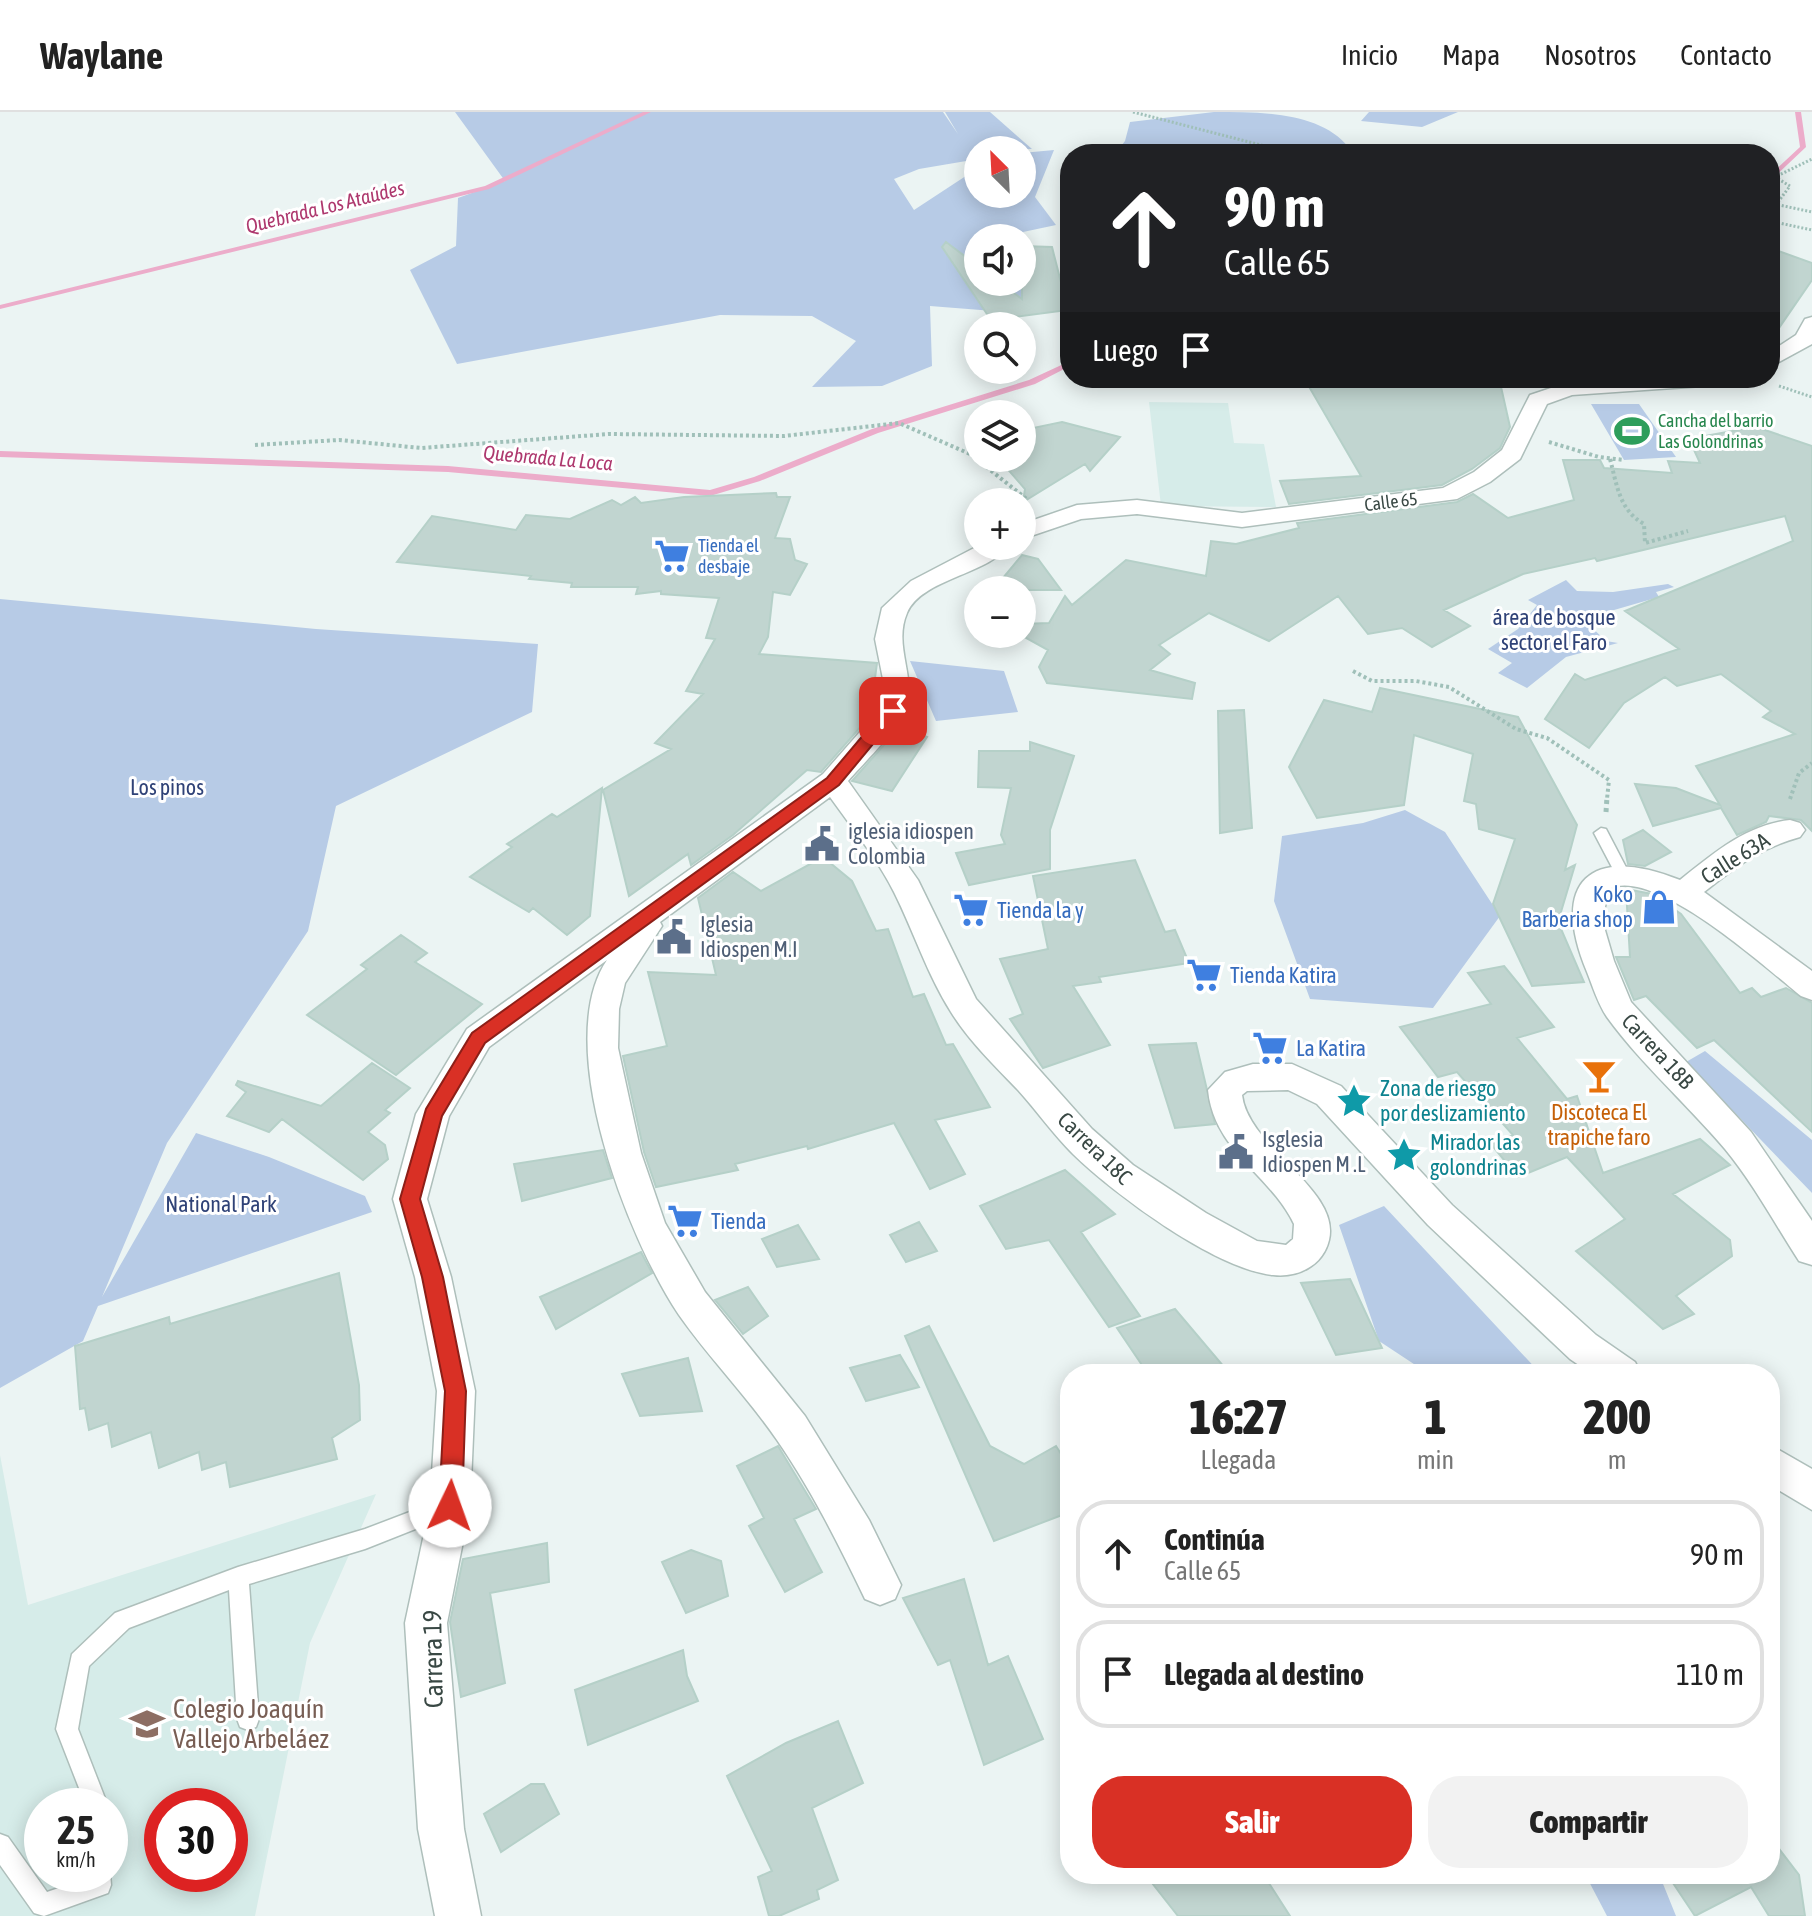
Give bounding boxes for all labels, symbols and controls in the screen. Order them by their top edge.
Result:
text: Waylane [40,34,163,77]
text: Inicio [1341,39,1398,71]
text: Mapa [1442,39,1500,71]
text: Nosotros [1544,39,1636,71]
text: Contacto [1680,39,1772,71]
north arrow [964,136,1036,208]
map controls [964,136,1036,648]
text: 90 m [1224,175,1325,239]
water label: Quebrada Los Ataúdes [243,176,407,237]
icon: ahead [1092,176,1196,280]
button: sound [964,224,1036,296]
text: Calle 65 [1224,241,1331,283]
button: search [964,312,1036,384]
icon: arrive [1174,328,1218,372]
text: Luego [1092,333,1158,367]
button: layers [964,400,1036,472]
place label: Cancha del barrio Las Golondrinas [1658,410,1774,452]
sports icon: Cancha del barrio Las Golondrinas [1613,412,1651,450]
water label: Quebrada La Loca [482,440,614,475]
button: + [964,488,1036,560]
street label: Calle 65 [1363,488,1419,515]
place label: Tienda el desbaje [698,535,759,577]
supermarket icon: Tienda el desbaje [653,537,691,575]
button: − [964,576,1036,648]
park label: área de bosque sector el Faro [1493,604,1615,655]
pin [859,677,927,745]
icon: arrive [871,689,915,733]
park label: Los pinos [130,774,204,800]
place label: iglesia idiospen Colombia [848,818,974,869]
public building icon: iglesia idiospen Colombia [803,825,841,863]
street label: Calle 63A [1696,827,1774,889]
place label: Koko Barberia shop [1521,881,1633,932]
shop icon: Koko Barberia shop [1640,888,1678,926]
supermarket icon: Tienda la y [952,891,990,929]
place label: Tienda la y [997,897,1084,923]
place label: Iglesia Idiospen M.I [700,911,798,962]
public building icon: Iglesia Idiospen M.I [655,918,693,956]
supermarket icon: Tienda Katira [1185,956,1223,994]
place label: Tienda Katira [1230,962,1337,988]
street label: Carrera 18B [1617,1008,1700,1094]
supermarket icon: La Katira [1251,1029,1289,1067]
place label: La Katira [1296,1035,1366,1061]
bar icon: Discoteca El trapiche faro [1580,1057,1618,1095]
place label: Zona de riesgo por deslizamiento [1380,1075,1526,1126]
place icon: Zona de riesgo por deslizamiento [1335,1082,1373,1120]
place label: Discoteca El trapiche faro [1547,1099,1651,1150]
street label: Carrera 18C [1053,1106,1138,1190]
place label: Isglesia Idiospen M .L [1262,1126,1366,1177]
place label: Mirador las golondrinas [1430,1129,1527,1180]
public building icon: Isglesia Idiospen M .L [1217,1133,1255,1171]
place icon: Mirador las golondrinas [1385,1136,1423,1174]
park label: National Park [165,1191,277,1217]
supermarket icon: Tienda [666,1202,704,1240]
place label: Tienda [711,1208,767,1234]
text: 16:27 [1189,1389,1288,1444]
text: 1 [1424,1389,1447,1444]
text: 200 [1583,1389,1651,1444]
text: Llegada [1201,1445,1276,1475]
text: min [1417,1445,1454,1475]
text: m [1608,1445,1626,1475]
position arrow [408,1464,492,1548]
text: Continúa [1164,1522,1265,1556]
icon: ahead [1096,1532,1140,1576]
text: 90 m [1690,1537,1744,1571]
text: Calle 65 [1164,1556,1241,1586]
street label: Carrera 19 [417,1610,449,1708]
icon: arrive [1096,1652,1140,1696]
text: Llegada al destino [1164,1657,1364,1691]
text: 110 m [1676,1657,1744,1691]
place label: Colegio Joaquín Vallejo Arbeláez [173,1694,329,1754]
school or university icon: Colegio Joaquín Vallejo Arbeláez [128,1705,166,1743]
button: Salir [1092,1776,1412,1868]
button: Compartir [1428,1776,1748,1868]
speed limit sign: 30 [144,1788,248,1892]
text: 25 [57,1807,95,1852]
text: km/h [56,1848,96,1871]

